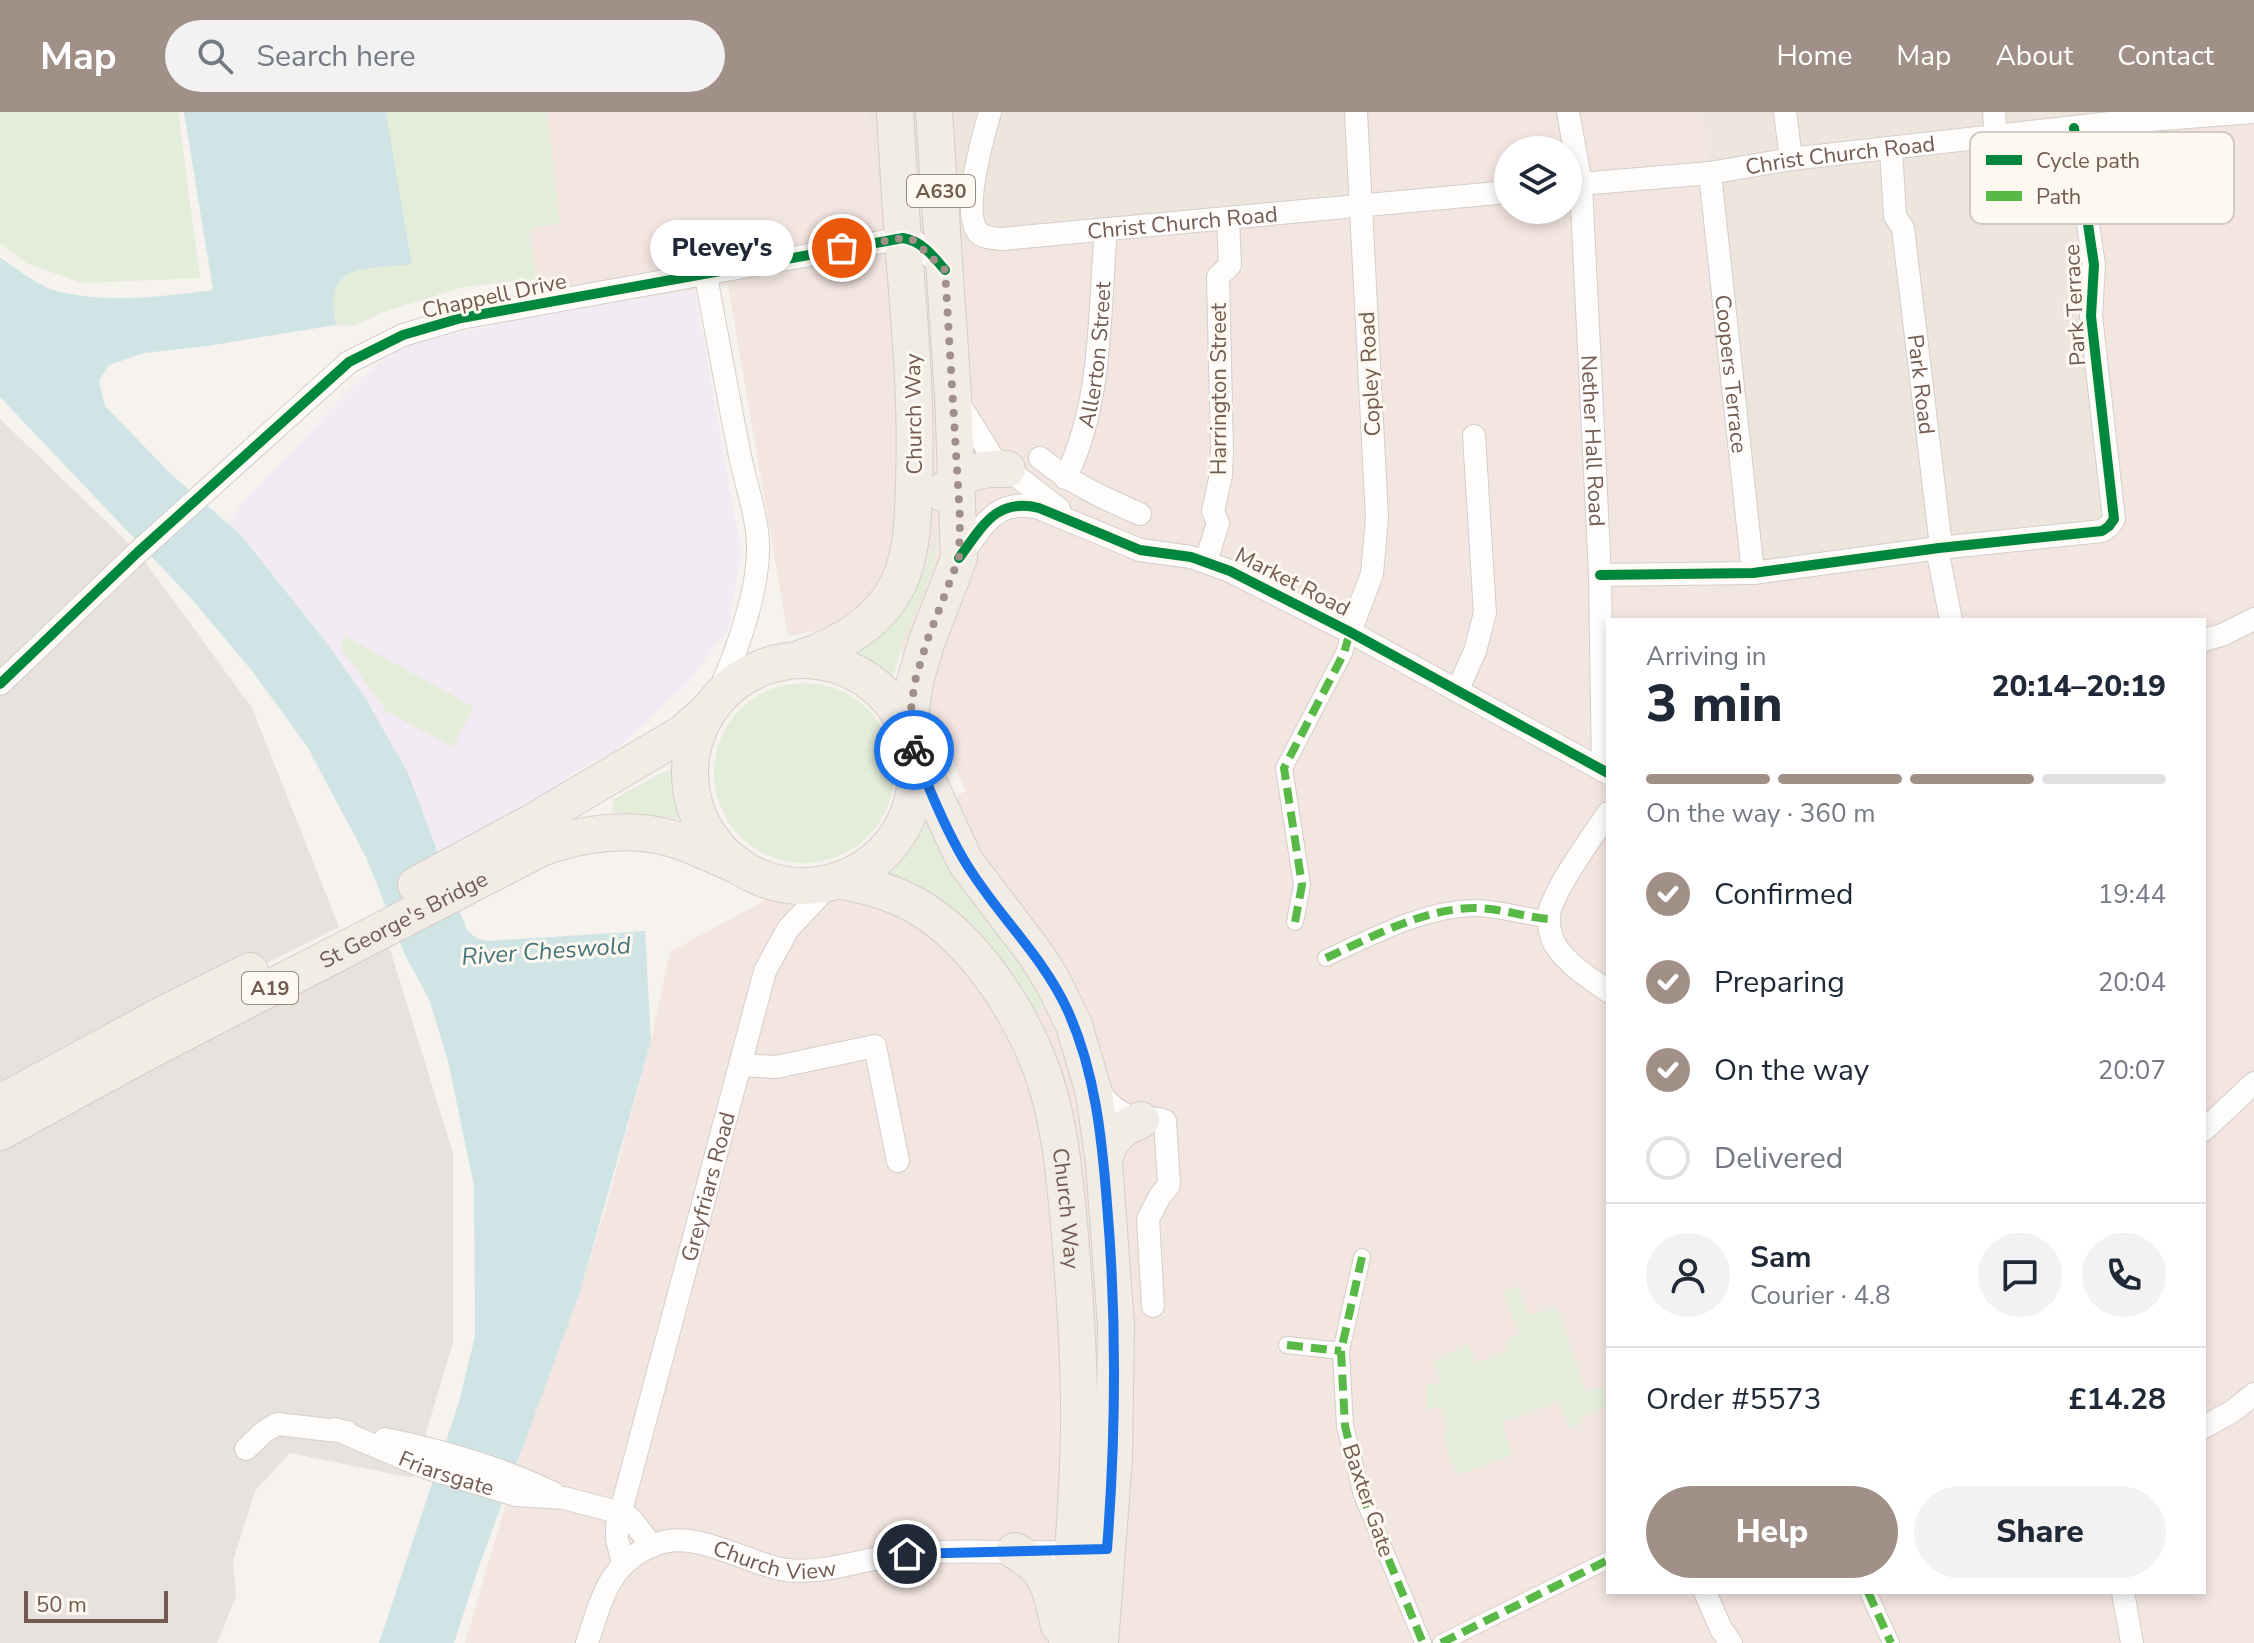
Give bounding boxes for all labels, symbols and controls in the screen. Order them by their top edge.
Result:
search box [165,20,725,92]
text: Map [40,31,117,82]
icon: search [193,34,237,78]
text: Search here [257,36,416,77]
text: Home [1777,37,1852,75]
text: Map [1896,37,1951,75]
text: About [1995,37,2073,75]
text: Contact [2117,37,2214,75]
street label: Christ Church Road [1743,129,1937,183]
legend [1970,132,2234,224]
map controls [1494,136,1582,224]
button: layers [1494,136,1582,224]
text: Cycle path [2036,146,2140,176]
road number: A630 [907,175,975,207]
text: Path [2036,182,2081,212]
street label: Christ Church Road [1086,199,1279,247]
pin [808,214,876,282]
callout: Plevey's [650,220,794,276]
icon: bag [820,226,864,270]
text: Plevey's [672,230,772,265]
street label: Park Terrace [2057,243,2093,367]
street label: Chappell Drive [419,266,569,326]
street label: Allerton Street [1071,280,1119,431]
street label: Coopers Terrace [1707,293,1754,455]
street label: Harrington Street [1204,302,1234,475]
street label: Copley Road [1352,311,1388,437]
street label: Park Road [1900,333,1942,436]
street label: Church Way [898,352,930,475]
street label: Nether Hall Road [1573,354,1612,527]
street label: Market Road [1230,540,1355,624]
text: Arriving in [1646,639,1767,674]
text: 20:14–20:19 [1991,666,2166,707]
text: 3 min [1646,668,1783,739]
courier [874,710,954,790]
icon: bike [892,728,936,772]
text: On the way · 360 m [1646,796,1875,831]
street label: St George's Bridge [314,864,493,976]
icon: check [1646,872,1690,916]
text: Confirmed [1714,874,1854,915]
text: 19:44 [2098,877,2166,912]
water label: River Cheswold [460,929,632,973]
icon: check [1646,960,1690,1004]
text: Preparing [1714,962,1845,1003]
text: 20:04 [2098,965,2166,1000]
road number: A19 [242,972,298,1004]
icon: check [1646,1048,1690,1092]
text: On the way [1714,1050,1869,1091]
text: 20:07 [2098,1053,2166,1088]
street label: Greyfriars Road [674,1109,743,1265]
text: Delivered [1714,1138,1843,1179]
street label: Church Way [1045,1146,1087,1271]
button: person [1646,1233,1730,1317]
button: chat [1978,1233,2062,1317]
button: phone [2082,1233,2166,1317]
text: Sam [1750,1237,1812,1278]
text: Courier · 4.8 [1750,1278,1891,1313]
text: Order #5573 [1646,1379,1821,1420]
text: £14.28 [2069,1379,2166,1420]
street label: Baxter Gate [1335,1440,1401,1561]
street label: Friarsgate [394,1444,498,1503]
button: Help [1646,1486,1898,1578]
button: Share [1914,1486,2166,1578]
pin [873,1520,941,1588]
icon: home [885,1532,929,1576]
street label: Church View [709,1533,838,1587]
scale bar [24,1587,168,1623]
text: 50 m [36,1590,87,1620]

